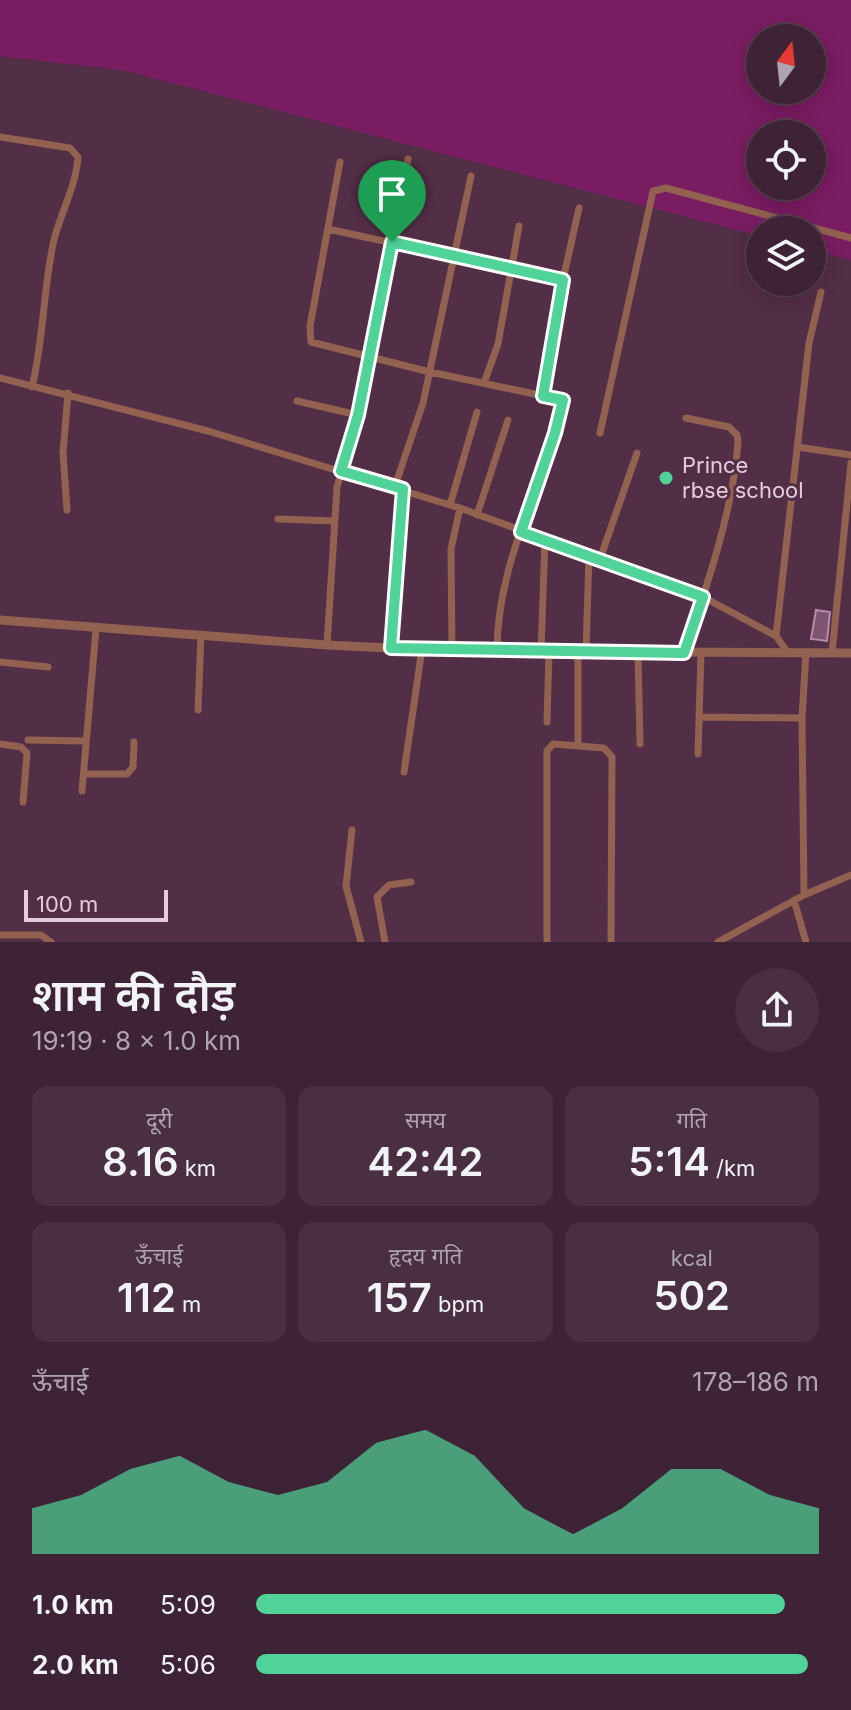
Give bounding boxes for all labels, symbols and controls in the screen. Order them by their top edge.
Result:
north arrow [746,24,826,104]
map controls [746,24,826,296]
button: locate [746,120,826,200]
pin [358,160,426,242]
icon: arrive [370,172,414,216]
button: layers [746,216,826,296]
place label: Prince rbse school [682,452,804,503]
marker: Prince rbse school [657,469,675,487]
scale bar [24,886,168,922]
text: 100 m [36,891,98,917]
text: शाम की दौड़ [32,968,235,1022]
button: share [735,968,819,1052]
text: 19:19 · 8 × 1.0 km [32,1025,241,1056]
text: दूरी [146,1107,172,1133]
text: समय [405,1107,446,1133]
text: गति [677,1107,707,1133]
text: 8.16 [102,1137,179,1186]
text: 42:42 [368,1137,483,1186]
text: 5:14 [628,1137,710,1186]
text: km [179,1155,216,1181]
text: /km [710,1155,755,1181]
text: ऊँचाई [135,1243,183,1269]
text: हृदय गति [389,1243,462,1269]
text: kcal [671,1245,713,1271]
text: 502 [654,1271,730,1320]
text: 112 [117,1273,176,1322]
text: 157 [367,1273,432,1322]
text: m [176,1291,201,1317]
text: bpm [432,1291,484,1317]
text: ऊँचाई [32,1366,88,1397]
text: 178–186 m [692,1366,819,1397]
text: 1.0 km [32,1589,114,1620]
text: 5:09 [160,1589,216,1620]
text: 2.0 km [32,1649,119,1680]
text: 5:06 [160,1649,216,1680]

